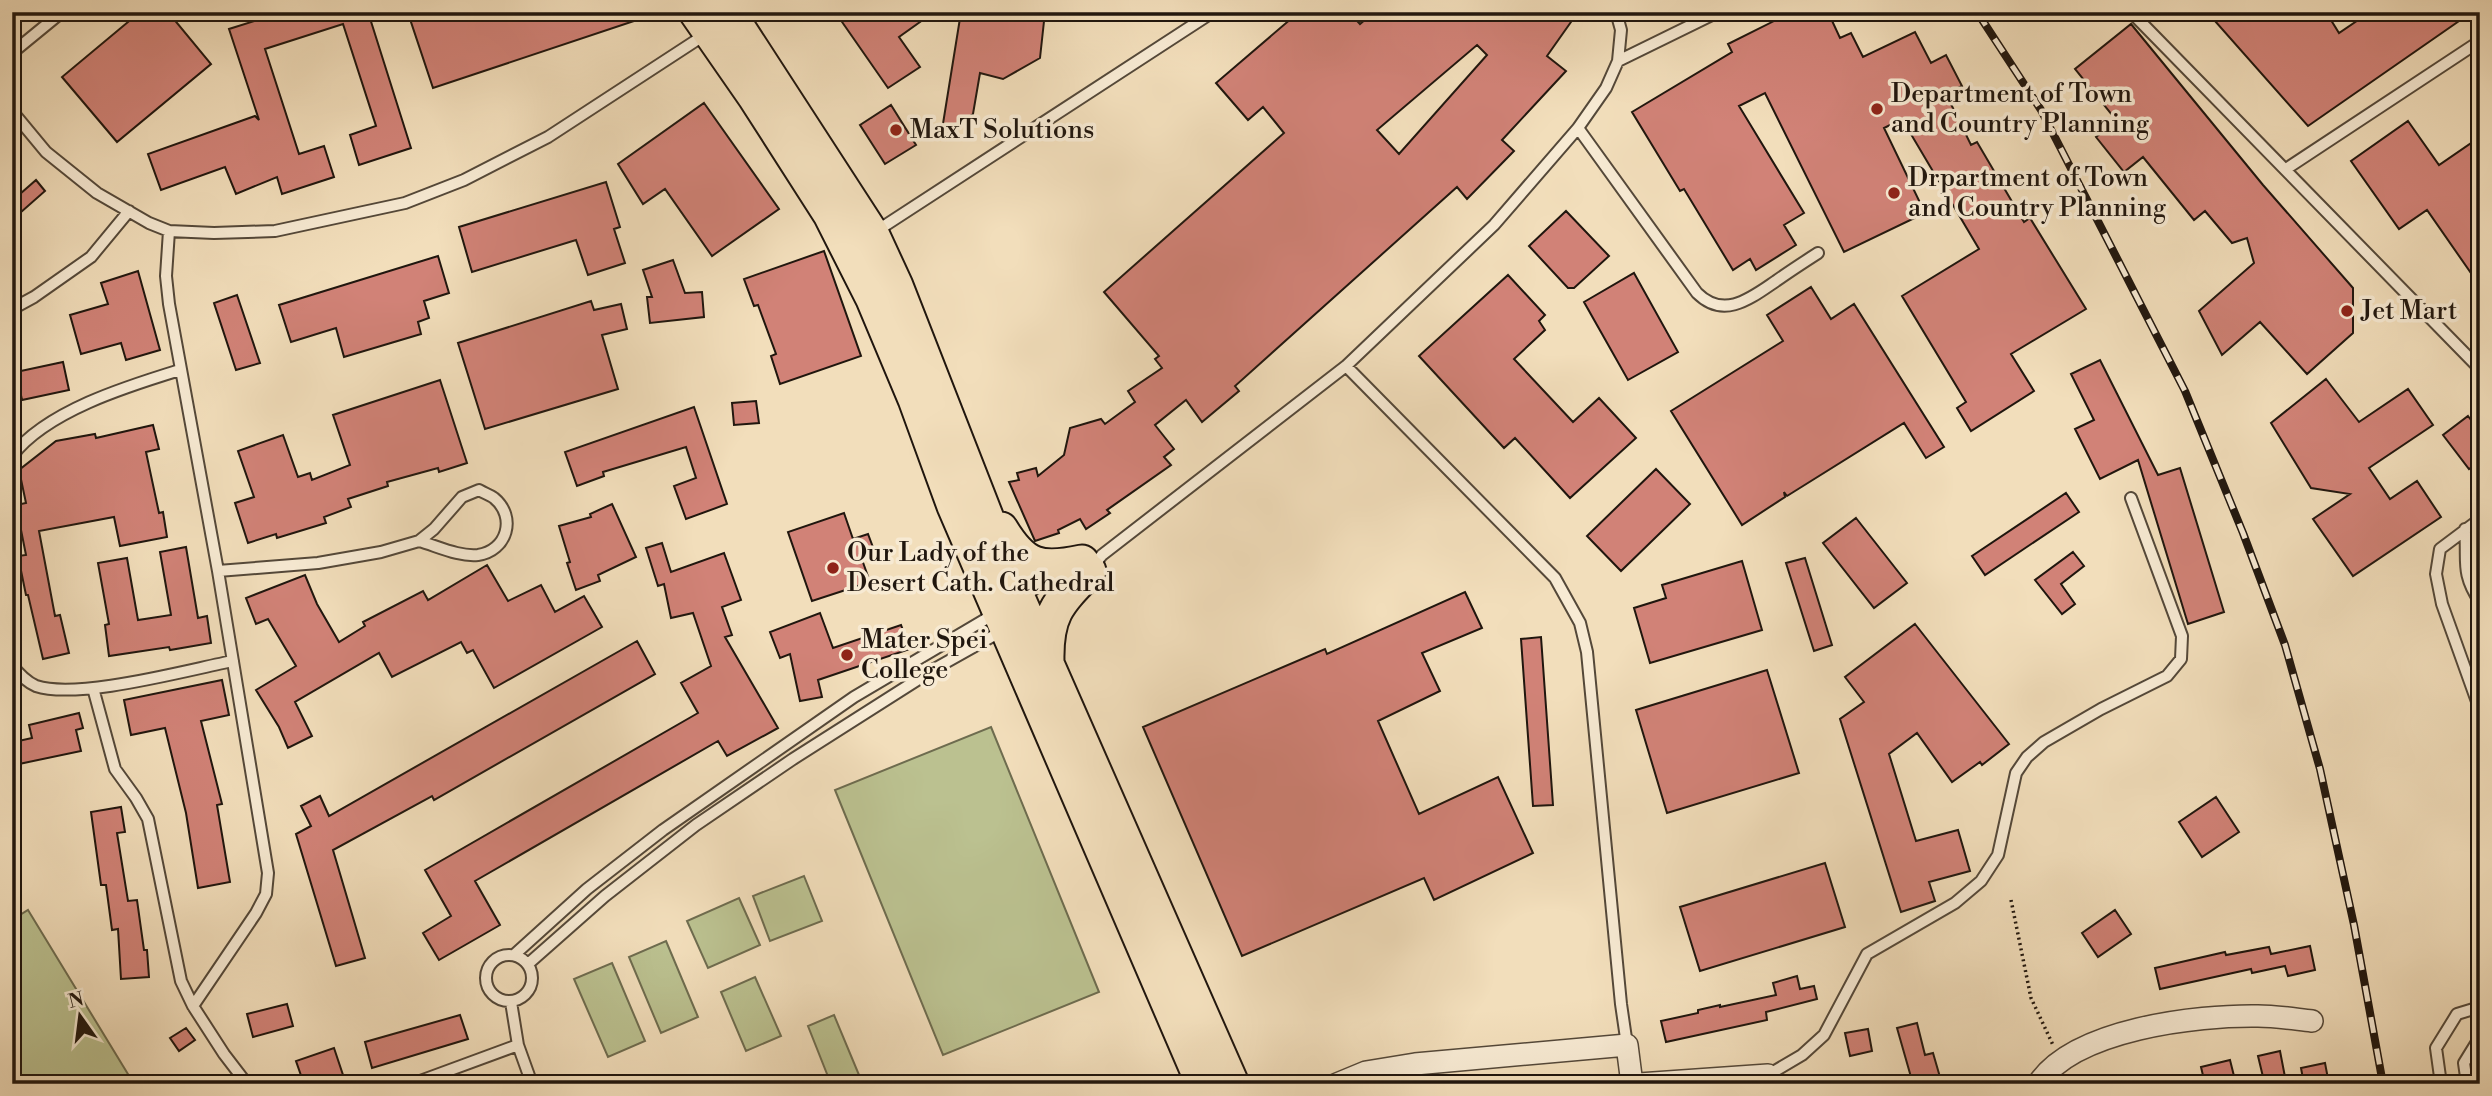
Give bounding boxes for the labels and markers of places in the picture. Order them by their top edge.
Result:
place label: Department of Town and Country Planning [1891,78,2150,140]
marker: Department of Town and Country Planning [1869,101,1885,117]
place label: MaxT Solutions [910,114,1094,146]
marker: MaxT Solutions [888,122,904,138]
place label: Drpartment of Town and Country Planning [1908,162,2167,224]
marker: Drpartment of Town and Country Planning [1886,185,1902,201]
place label: Jet Mart [2360,295,2457,327]
marker: Jet Mart [2339,303,2355,319]
place label: Our Lady of the Desert Cath. Cathedral [847,537,1115,599]
marker: Our Lady of the Desert Cath. Cathedral [825,560,841,576]
place label: Mater Spei College [861,624,988,686]
marker: Mater Spei College [839,647,855,663]

